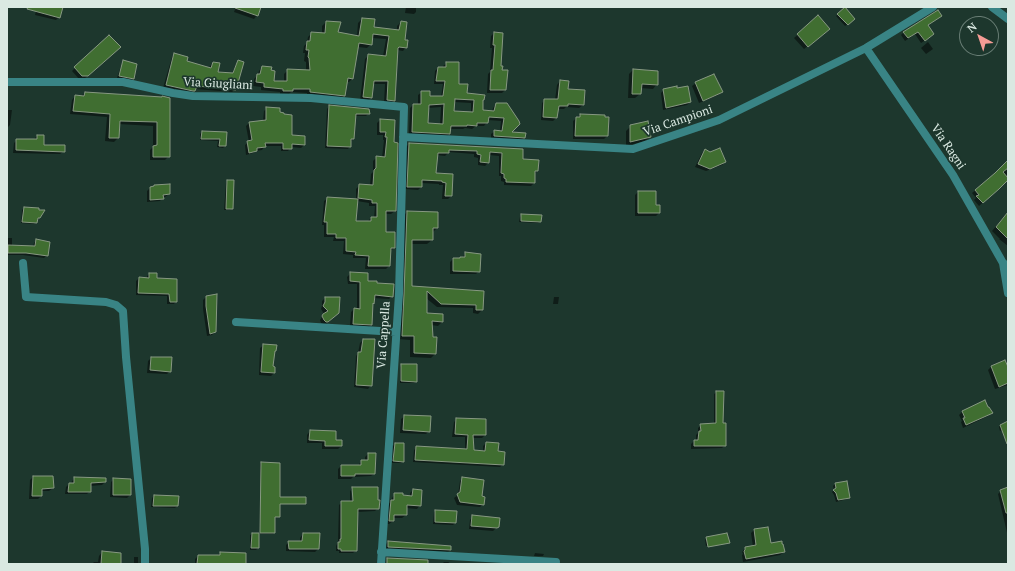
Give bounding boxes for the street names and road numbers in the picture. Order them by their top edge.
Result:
street label: Via Giugliani [183,75,253,93]
street label: Via Campioni [641,102,715,140]
street label: Via Ragni [928,122,968,172]
street label: Via Cappella [374,301,394,369]

